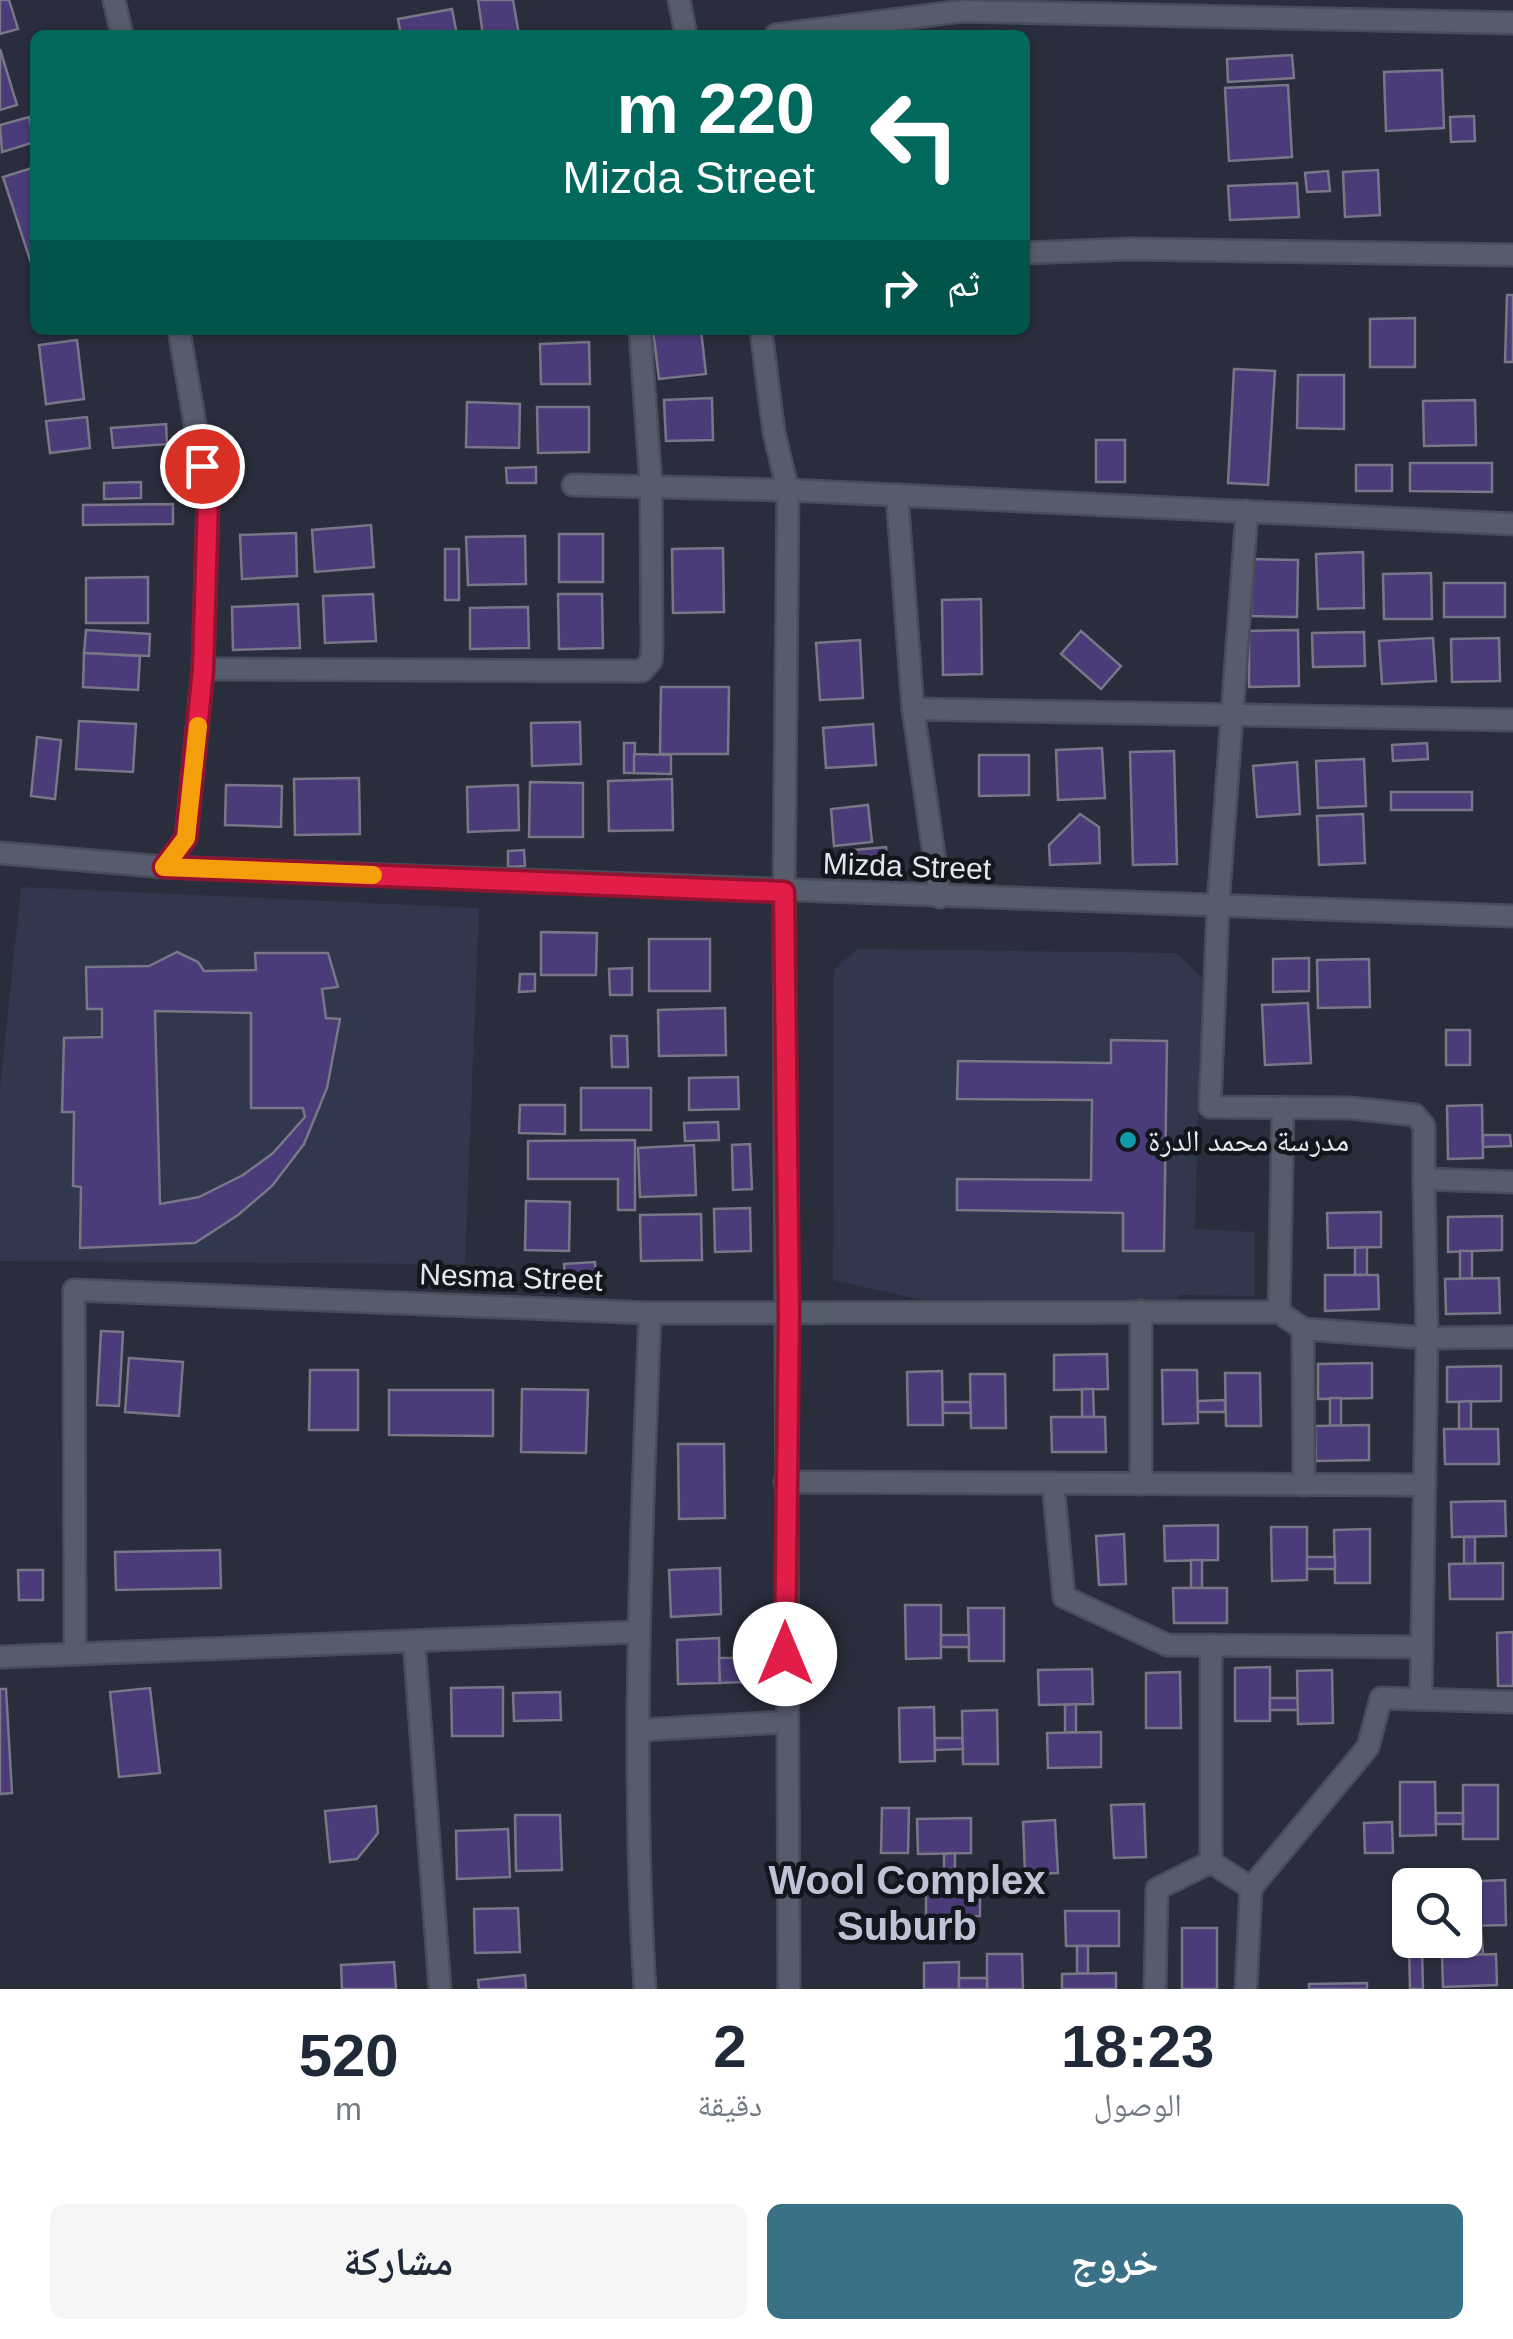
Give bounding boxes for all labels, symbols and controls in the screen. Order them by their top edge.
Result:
text: 220 m [617,70,815,148]
icon: left [850,70,980,200]
text: Mizda Street [562,152,815,203]
icon: right [872,260,927,315]
text: ثم [947,262,980,304]
pin [160,424,245,509]
icon: arrive [175,439,230,494]
street label: Mizda Street [822,847,992,885]
place label: مدرسة محمد الدرة [1148,1124,1349,1157]
marker: مدرسة محمد الدرة [1117,1129,1139,1151]
street label: Nesma Street [419,1257,604,1297]
position arrow [733,1602,837,1706]
district label: Wool Complex Suburb [768,1858,1046,1948]
map controls [1392,1868,1482,1958]
button: search [1392,1868,1482,1958]
text: 2 [713,2013,747,2080]
text: 18:23 [1061,2013,1214,2080]
text: 520 [299,2022,399,2089]
text: دقيقة [697,2087,762,2123]
text: الوصول [1093,2087,1182,2123]
text: m [335,2091,362,2127]
button: مشاركة [50,2204,747,2319]
button: خروج [767,2204,1463,2319]

